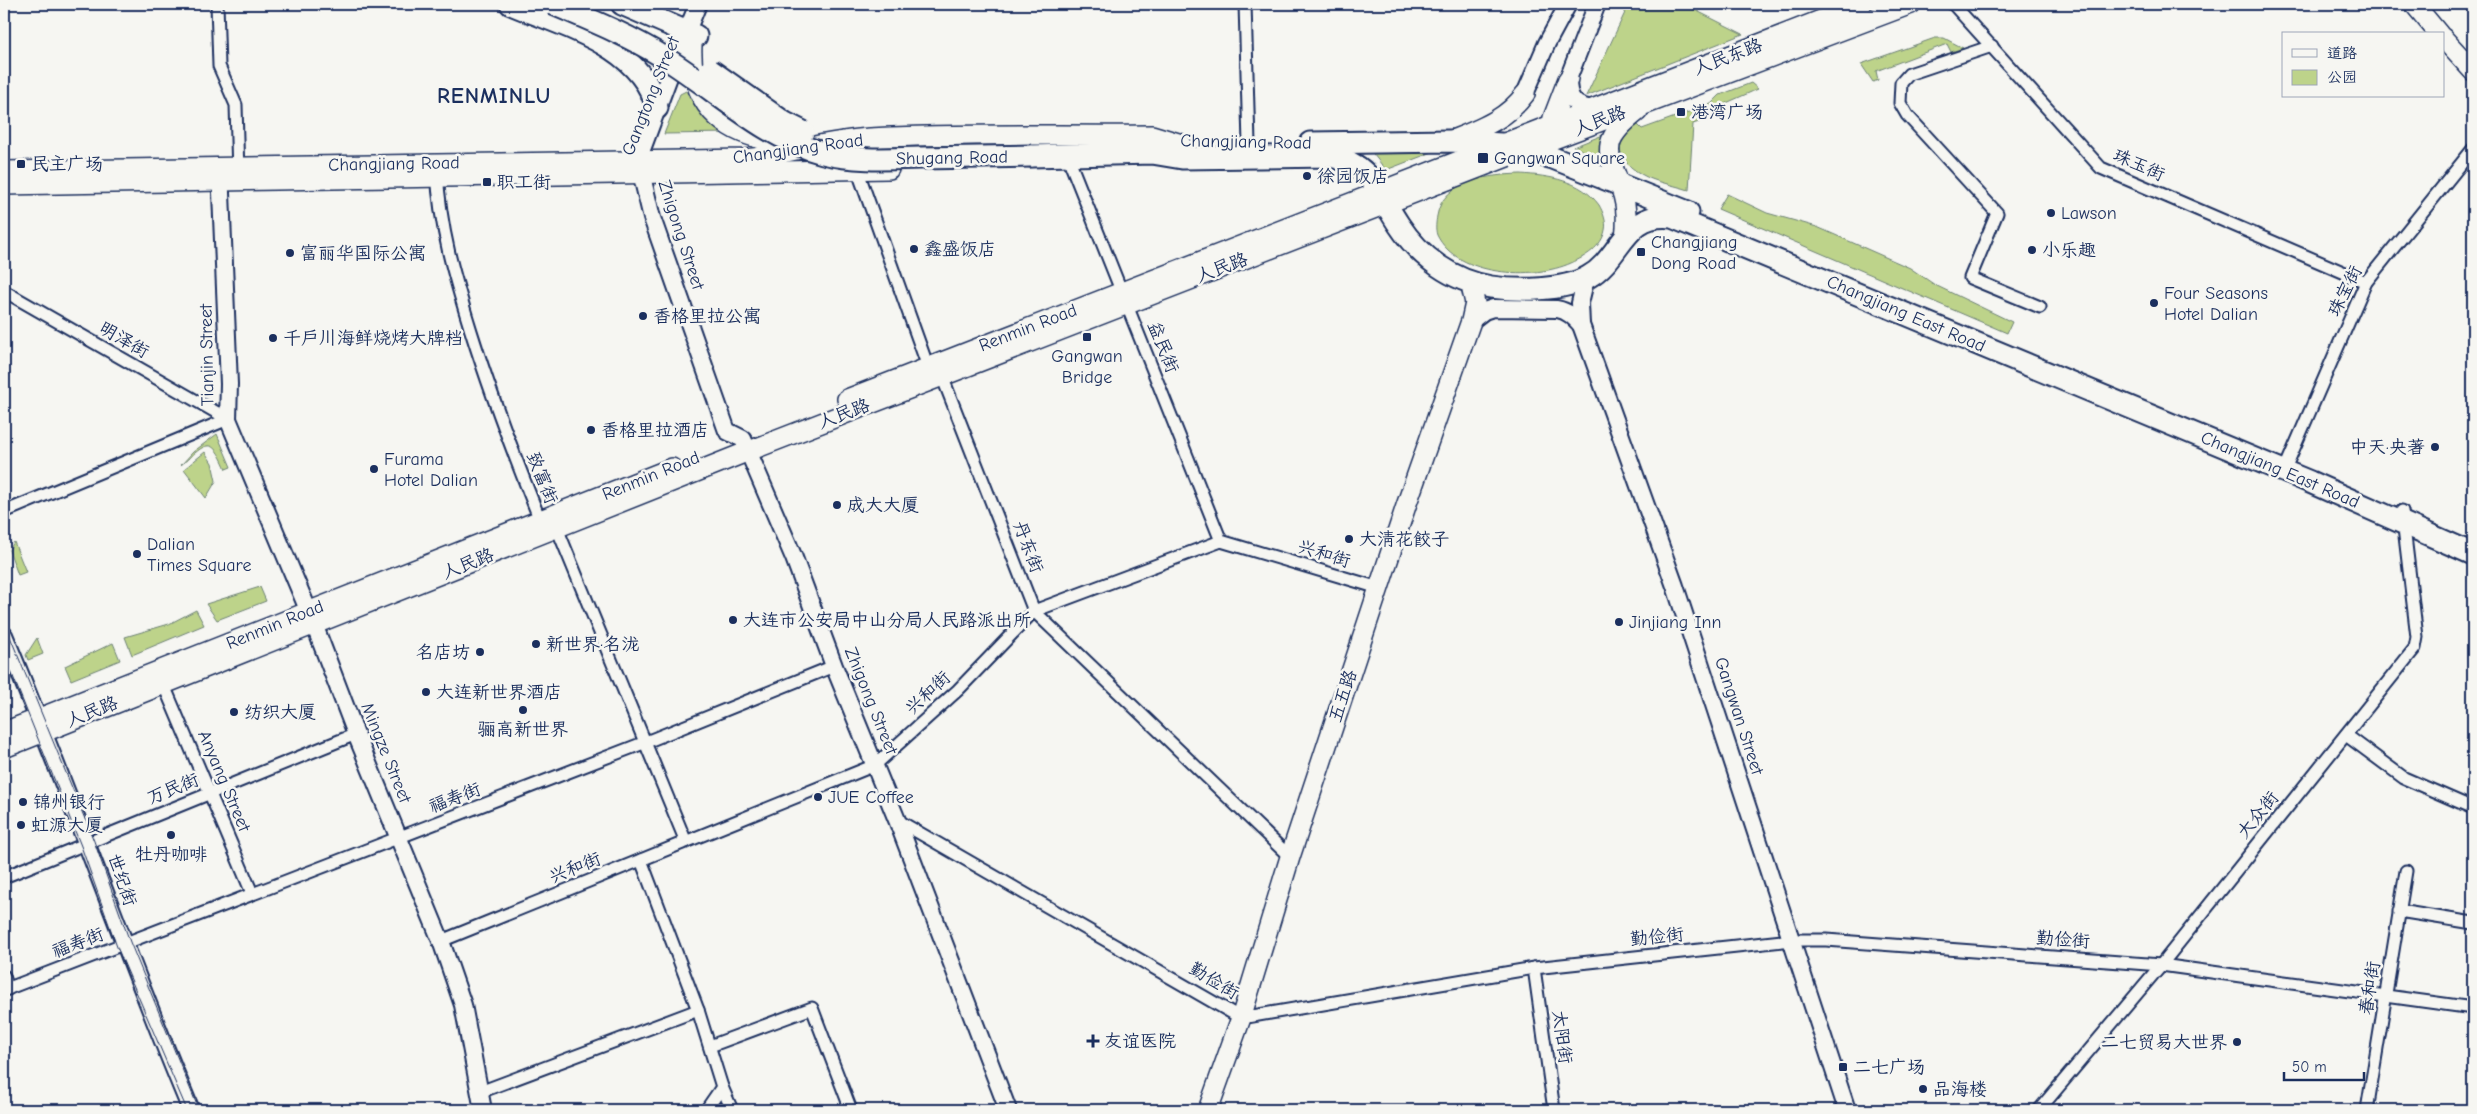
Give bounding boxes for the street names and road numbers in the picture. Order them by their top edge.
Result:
street label: Gangtong Street [618,33,685,159]
street label: 人民东路 [1691,34,1765,80]
street label: 人民路 [1571,102,1629,140]
street label: Changjiang Road [731,129,865,169]
street label: Changjiang Road [1180,130,1312,154]
street label: 珠玉街 [2110,144,2168,186]
street label: Shugang Road [896,147,1008,169]
street label: Changjiang Road [328,152,460,176]
street label: Zhigong Street [653,178,709,293]
street label: 人民路 [1193,249,1251,287]
street label: 珠宝街 [2323,262,2367,320]
street label: Changjiang East Road [1824,271,1988,357]
street label: Renmin Road [976,300,1080,356]
street label: Tianjin Street [196,303,218,406]
street label: 明泽街 [95,317,153,363]
street label: 益民街 [1143,318,1183,376]
street label: 人民路 [815,395,873,433]
street label: Changjiang East Road [2198,427,2362,513]
street label: Renmin Road [599,447,703,505]
street label: 致富街 [522,449,562,507]
street label: 丹东街 [1009,518,1047,576]
street label: 兴和街 [1295,536,1353,572]
street label: 人民路 [439,544,497,584]
street label: Renmin Road [223,596,327,654]
street label: Zhigong Street [840,644,902,758]
street label: Gangwan Street [1710,655,1768,778]
street label: 兴和街 [901,667,955,719]
street label: 五五路 [1325,667,1361,725]
street label: 人民路 [63,692,121,732]
street label: Mingze Street [356,700,416,807]
street label: Anyang Street [193,727,255,836]
street label: 万民街 [144,769,202,809]
street label: 福寿街 [426,779,484,817]
street label: 大众街 [2233,787,2283,843]
street label: 兴和街 [546,848,604,888]
street label: 世纪街 [103,851,141,909]
street label: 福寿街 [49,924,107,962]
street label: 勤俭街 [1629,924,1685,950]
street label: 勤俭街 [2035,928,2091,952]
street label: 勤俭街 [1185,958,1243,1004]
street label: 春和街 [2355,960,2385,1016]
street label: 太阳街 [1548,1009,1576,1065]

